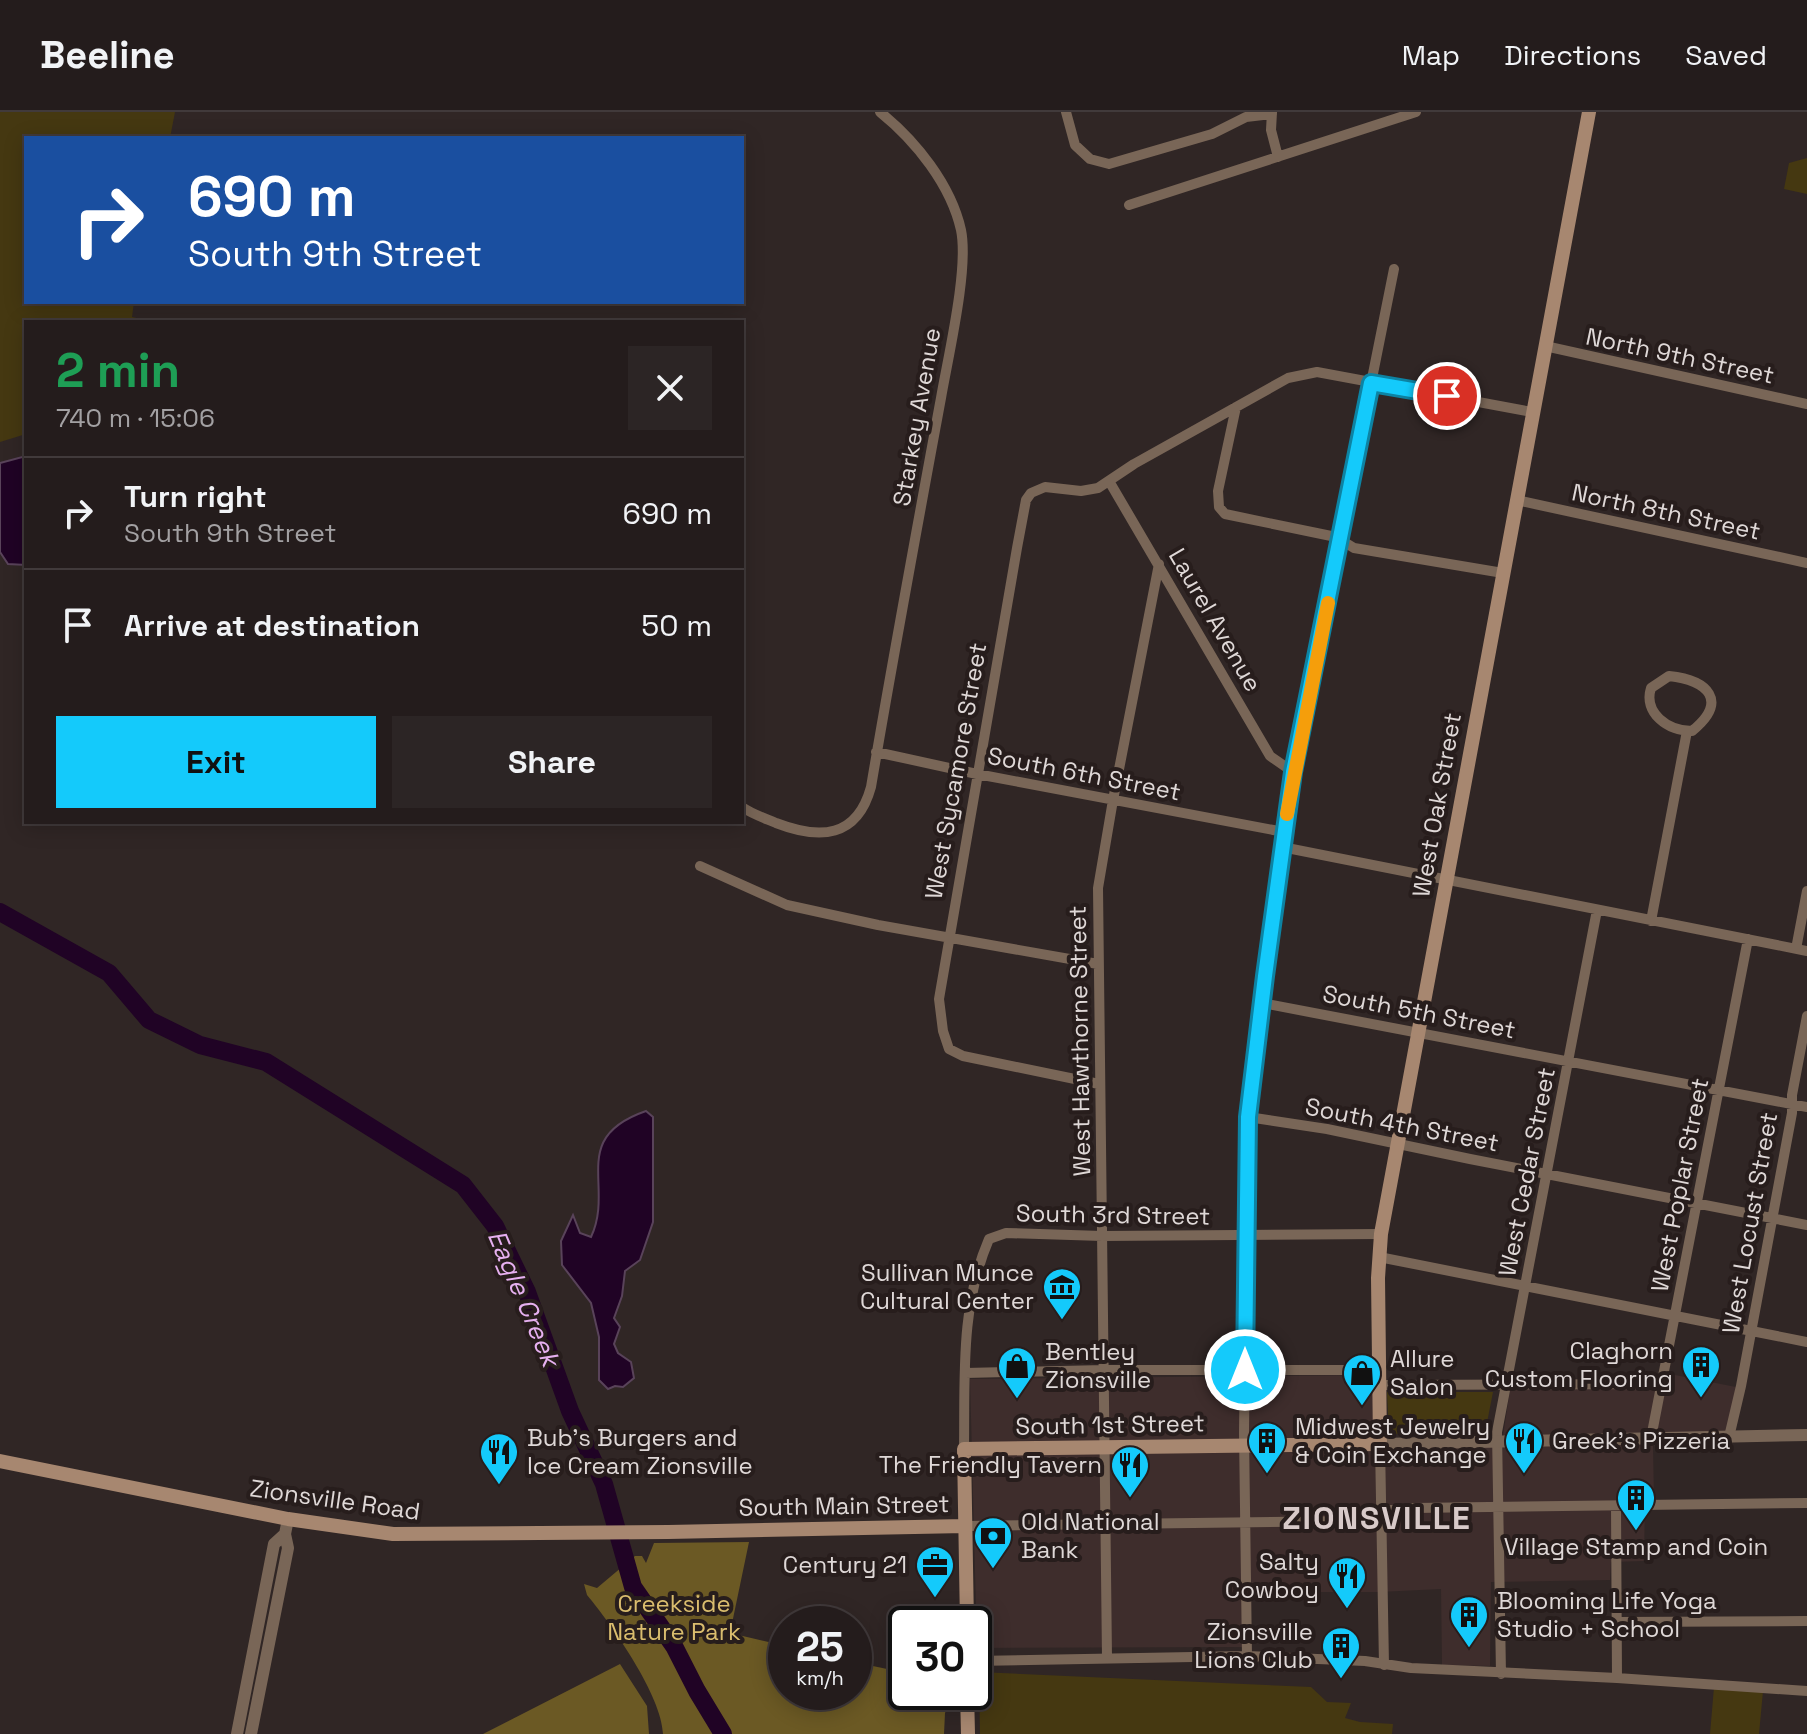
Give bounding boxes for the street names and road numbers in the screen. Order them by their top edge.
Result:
street label: North 9th Street [1583,320,1777,391]
street label: Starkey Avenue [886,325,947,508]
street label: North 8th Street [1569,476,1763,547]
street label: Laurel Avenue [1162,542,1269,697]
street label: West Sycamore Street [918,640,993,902]
street label: West Oak Street [1405,710,1468,900]
street label: South 6th Street [985,740,1183,807]
street label: West Hawthorne Street [1062,905,1097,1177]
street label: South 5th Street [1320,978,1518,1045]
street label: West Cedar Street [1491,1065,1562,1279]
street label: West Poplar Street [1644,1075,1715,1294]
street label: South 4th Street [1303,1091,1501,1158]
street label: West Locust Street [1715,1110,1784,1336]
street label: South 3rd Street [1016,1197,1210,1232]
street label: South 1st Street [1015,1407,1205,1442]
street label: Zionsville Road [248,1472,422,1527]
street label: South Main Street [738,1488,950,1523]

